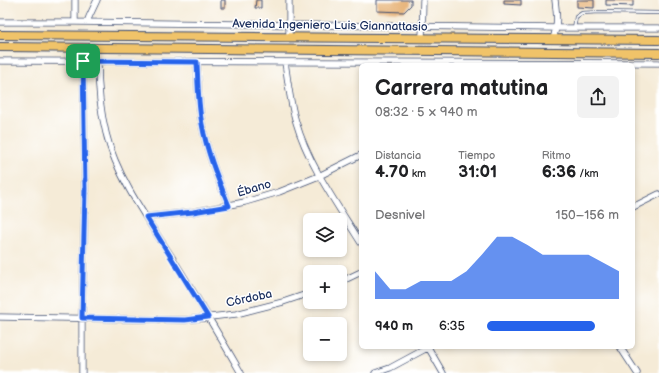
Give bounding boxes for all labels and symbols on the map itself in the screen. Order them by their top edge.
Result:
street label: Avenida Ingeniero Luis Giannattasio [232,16,428,35]
pin [66,44,100,78]
street label: Ébano [235,175,273,200]
street label: Córdoba [225,286,274,311]

